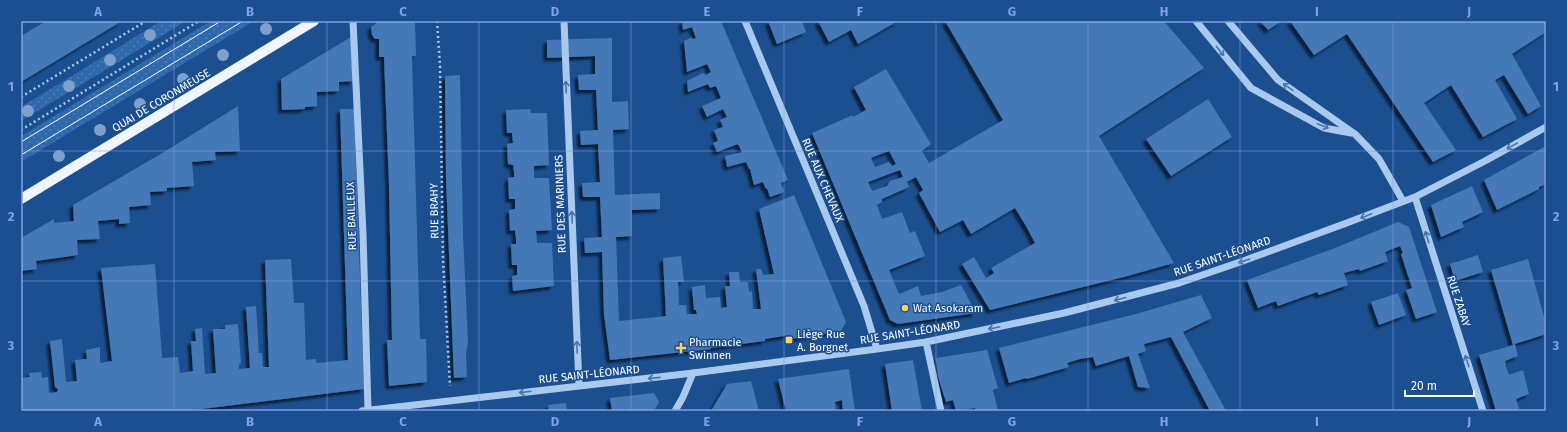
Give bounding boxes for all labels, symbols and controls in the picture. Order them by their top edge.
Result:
text: A [93,4,102,19]
text: B [246,4,254,19]
text: C [399,4,407,19]
text: D [551,4,560,19]
text: E [704,4,711,19]
text: F [857,4,864,19]
text: G [1008,4,1016,19]
text: H [1160,4,1168,19]
text: I [1315,4,1319,19]
text: J [1466,4,1471,19]
one-way arrow [1216,46,1225,57]
street label: QUAI DE CORONMEUSE [110,66,213,135]
text: 1 [8,79,14,94]
text: 1 [1553,79,1559,94]
one-way arrow [563,81,570,94]
one-way arrow [1283,83,1294,91]
one-way arrow [1317,123,1329,131]
street label: RUE AUX CHEVAUX [799,136,846,224]
one-way arrow [1506,143,1518,151]
street label: RUE DES MARINIERS [552,155,569,253]
street label: RUE BAILLEUX [344,181,359,251]
street label: RUE BRAHY [428,183,441,239]
text: 2 [8,209,15,224]
text: 2 [1553,209,1560,224]
one-way arrow [568,211,575,224]
one-way arrow [1361,212,1373,220]
one-way arrow [1423,231,1430,244]
street label: RUE SAINT-LÉONARD [1172,233,1272,279]
one-way arrow [1238,258,1251,265]
street label: RUE ZABAY [1444,274,1473,328]
one-way arrow [1114,296,1127,303]
place label: Wat Asokaram [913,302,983,315]
marker: Wat Asokaram [900,303,910,313]
street label: RUE SAINT-LÉONARD [859,317,961,347]
one-way arrow [987,324,1000,332]
place label: Liège Rue A. Borgnet [797,328,848,354]
marker: Liège Rue A. Borgnet [784,335,794,345]
place label: Pharmacie Swinnen [689,336,742,362]
text: 3 [7,338,15,353]
text: 3 [1552,338,1560,353]
one-way arrow [573,341,581,354]
marker: Pharmacie Swinnen [676,343,686,353]
one-way arrow [1463,354,1470,367]
street label: RUE SAINT-LÉONARD [538,362,640,386]
scale bar [1405,372,1474,398]
one-way arrow [648,374,661,381]
text: 20 m [1411,379,1437,393]
one-way arrow [519,388,532,396]
text: A [93,414,102,429]
text: B [246,414,254,429]
text: C [399,414,407,429]
text: D [551,414,560,429]
text: E [704,414,711,429]
text: F [857,414,864,429]
text: G [1008,414,1016,429]
text: H [1160,414,1168,429]
text: I [1315,414,1319,429]
text: J [1466,414,1471,429]

